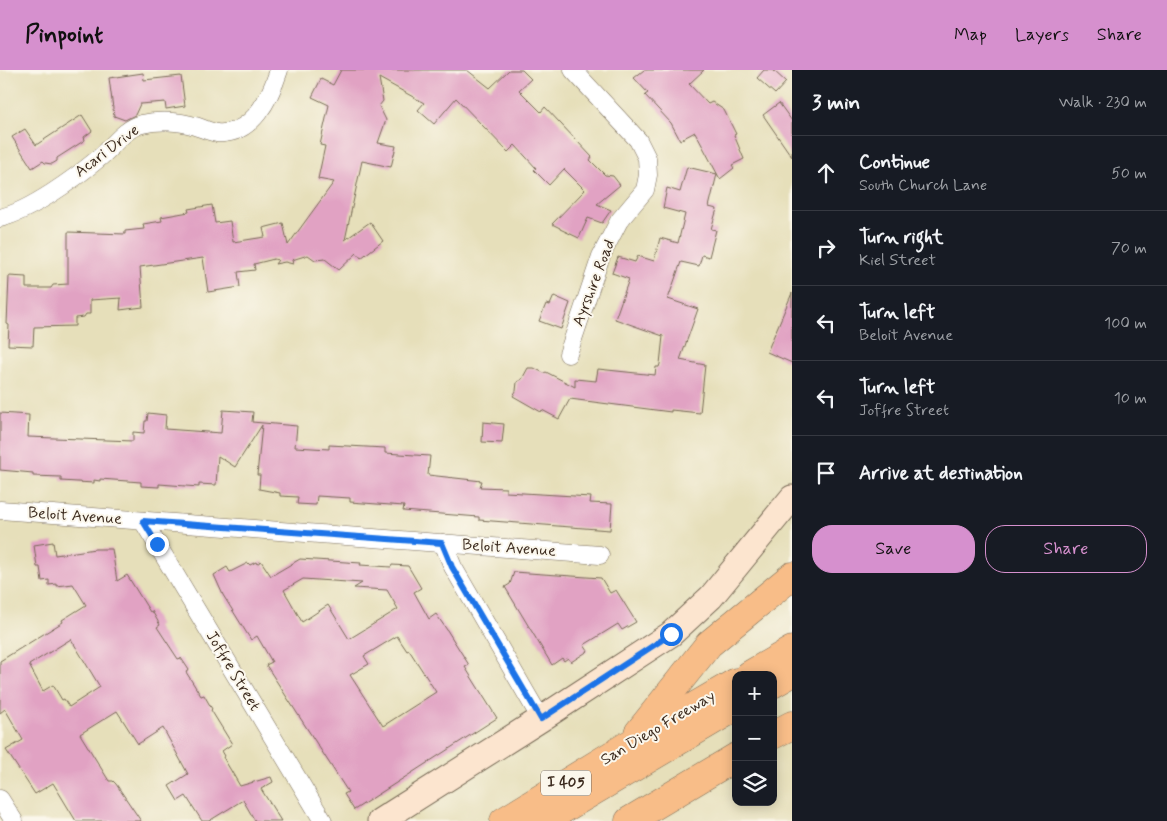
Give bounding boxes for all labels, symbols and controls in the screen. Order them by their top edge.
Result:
text: Pinpoint [25,20,103,51]
text: Map [954,23,987,47]
text: Layers [1015,23,1069,47]
text: Share [1097,23,1142,47]
text: 3 min [812,89,860,117]
text: Walk · 230 m [1059,92,1147,113]
street label: Acari Drive [70,120,144,182]
text: Continue [859,150,930,175]
icon: ahead [812,159,840,187]
text: 50 m [1111,163,1147,184]
text: South Church Lane [859,175,987,196]
text: Turn right [859,225,943,250]
icon: right [812,234,840,262]
street label: Ayrshire Road [568,237,620,329]
text: 70 m [1111,238,1147,259]
text: Kiel Street [859,250,936,271]
text: Turn left [859,300,935,325]
icon: left [812,309,840,337]
text: 100 m [1104,313,1147,334]
text: Beloit Avenue [859,325,953,346]
text: Turn left [859,375,935,400]
icon: left [812,384,840,412]
text: 10 m [1114,388,1147,409]
text: Joffre Street [859,400,949,421]
icon: arrive [812,459,840,487]
text: Arrive at destination [859,461,1023,486]
street label: Beloit Avenue [27,502,123,530]
button: Save [812,525,975,573]
button: Share [985,525,1147,573]
route end [146,533,169,556]
street label: Beloit Avenue [461,534,557,562]
route start [660,623,683,646]
street label: Joffre Street [201,627,265,715]
map controls [732,671,777,806]
button: + [732,671,777,716]
street label: San Diego Freeway [597,685,719,771]
button: − [732,716,777,761]
button: layers [732,761,777,806]
road number: I 405 [541,770,591,796]

